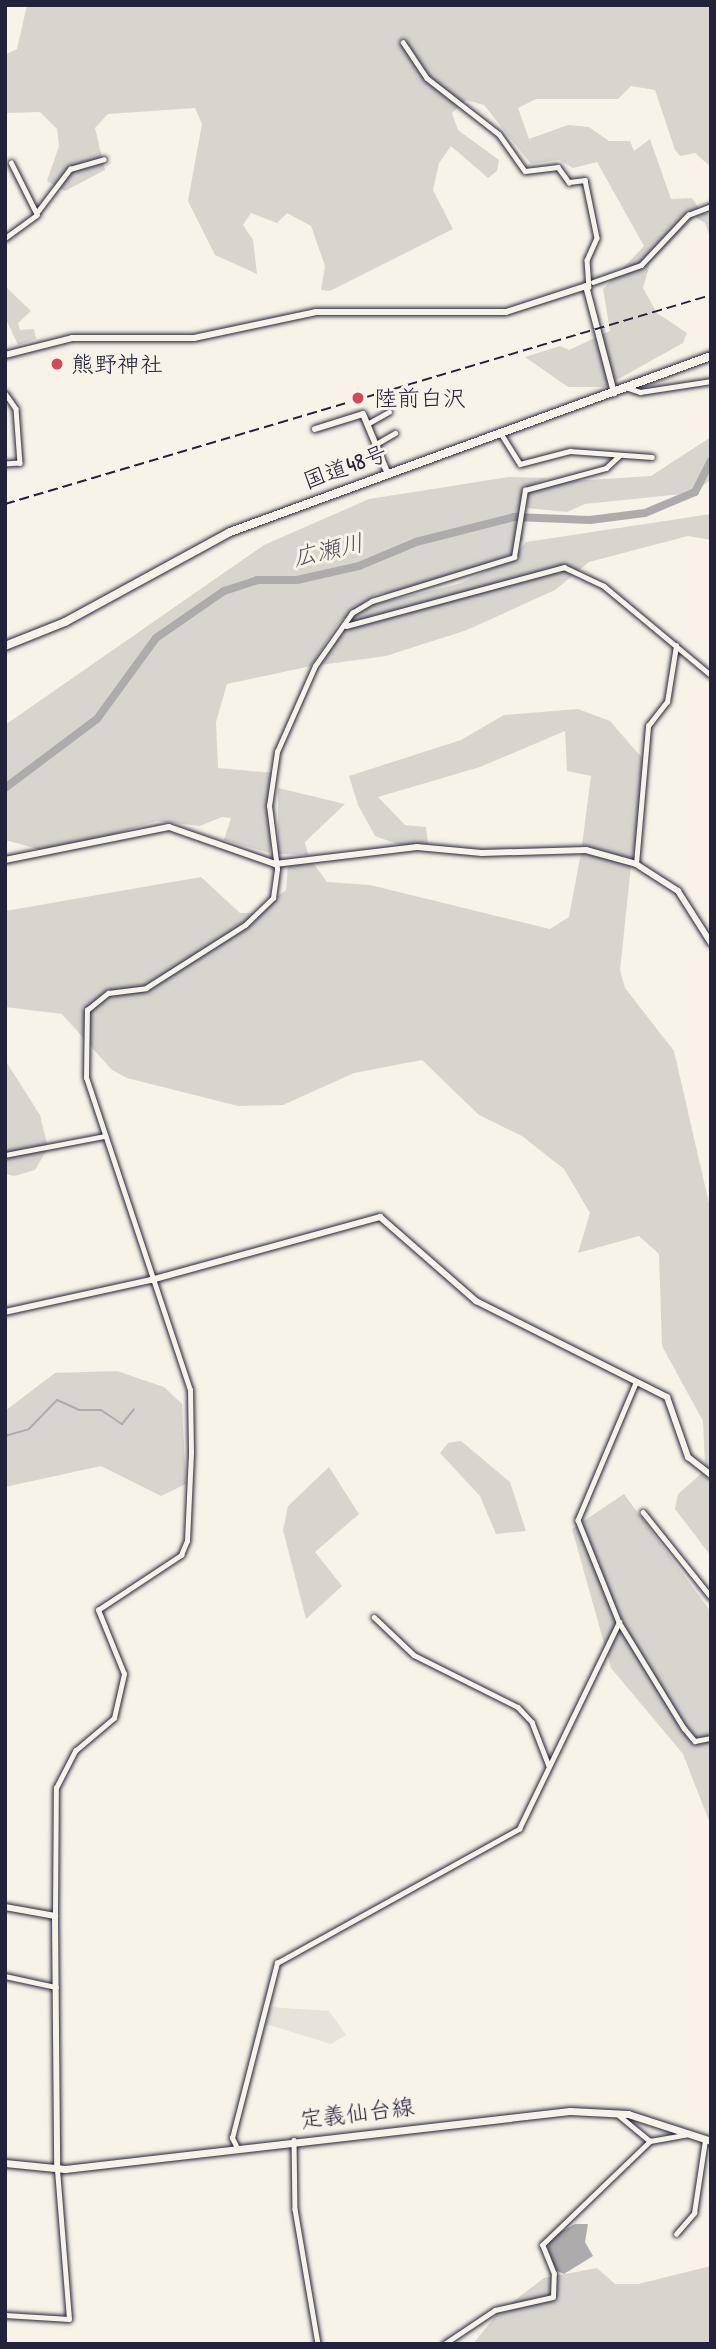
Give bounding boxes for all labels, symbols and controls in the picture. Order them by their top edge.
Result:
place label: 熊野神社 [71,350,163,378]
marker: 熊野神社 [49,356,65,372]
place label: 陸前白沢 [374,384,466,412]
marker: 陸前白沢 [348,388,368,408]
street label: 国道48号 [299,439,391,495]
water label: 広瀬川 [290,528,366,572]
street label: 定義仙台線 [298,2092,416,2134]

